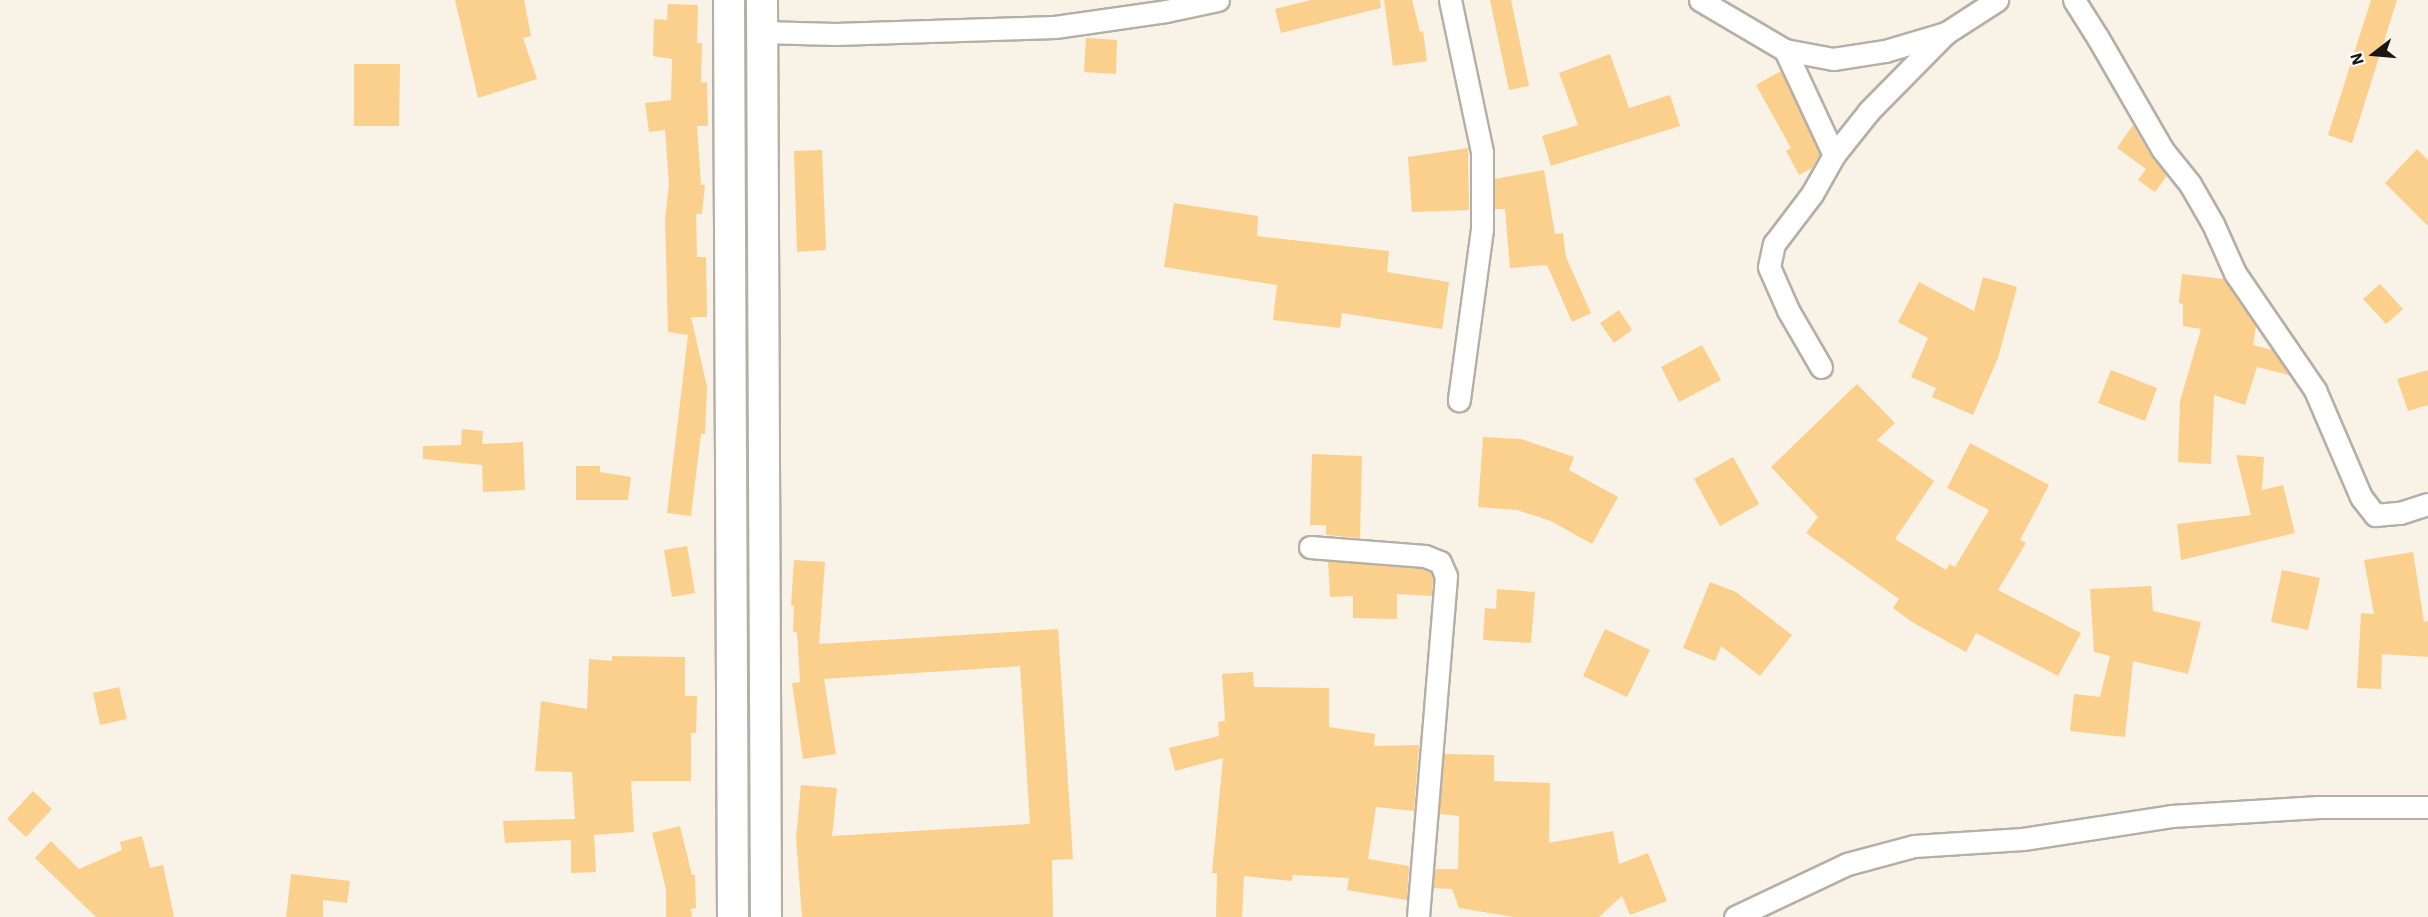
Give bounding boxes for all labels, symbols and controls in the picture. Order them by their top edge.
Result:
north arrow [2344,24,2404,84]
text: N [2345,51,2368,67]

